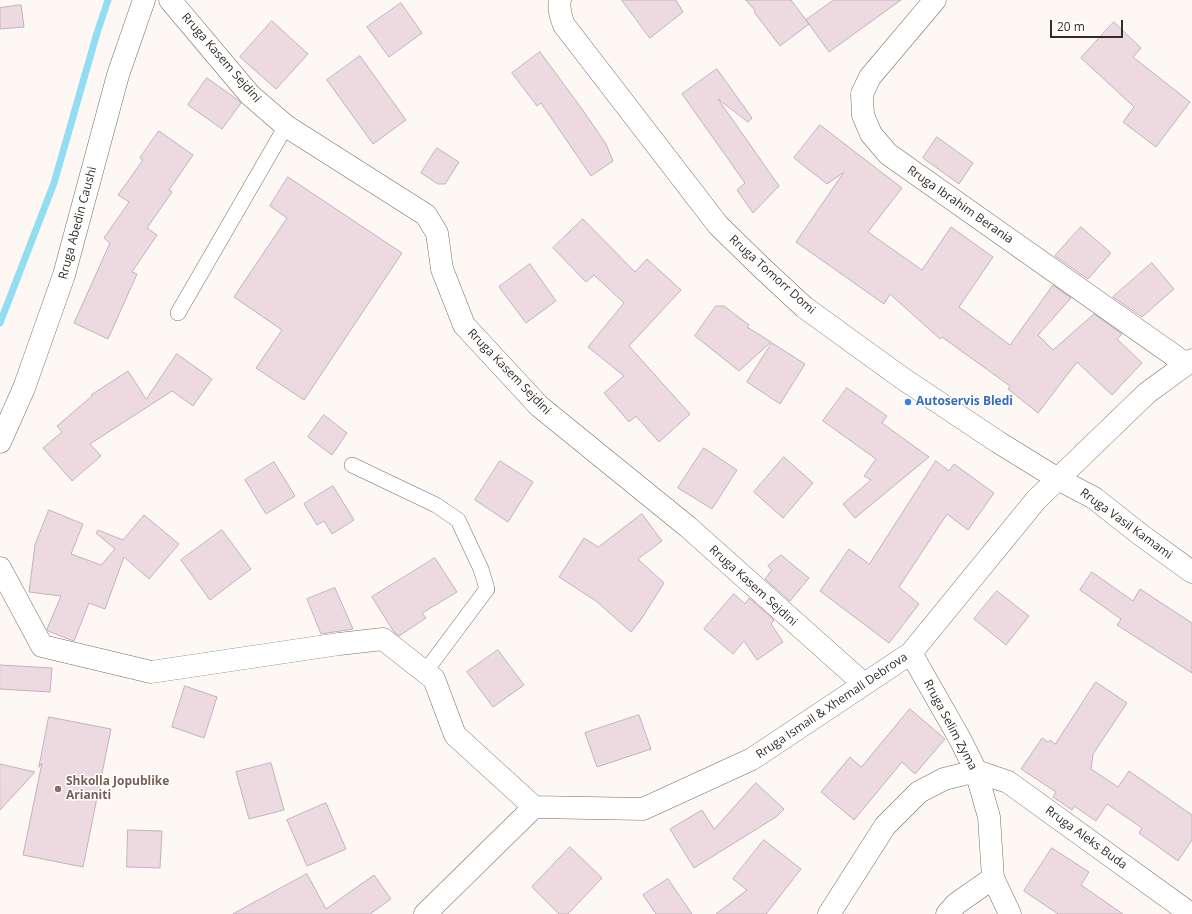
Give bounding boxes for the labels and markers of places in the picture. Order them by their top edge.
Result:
place label: Autoservis Bledi [916,395,1013,409]
marker: Autoservis Bledi [903,397,913,407]
place label: Shkolla Jopublike Arianiti [66,775,169,803]
marker: Shkolla Jopublike Arianiti [53,784,63,794]

